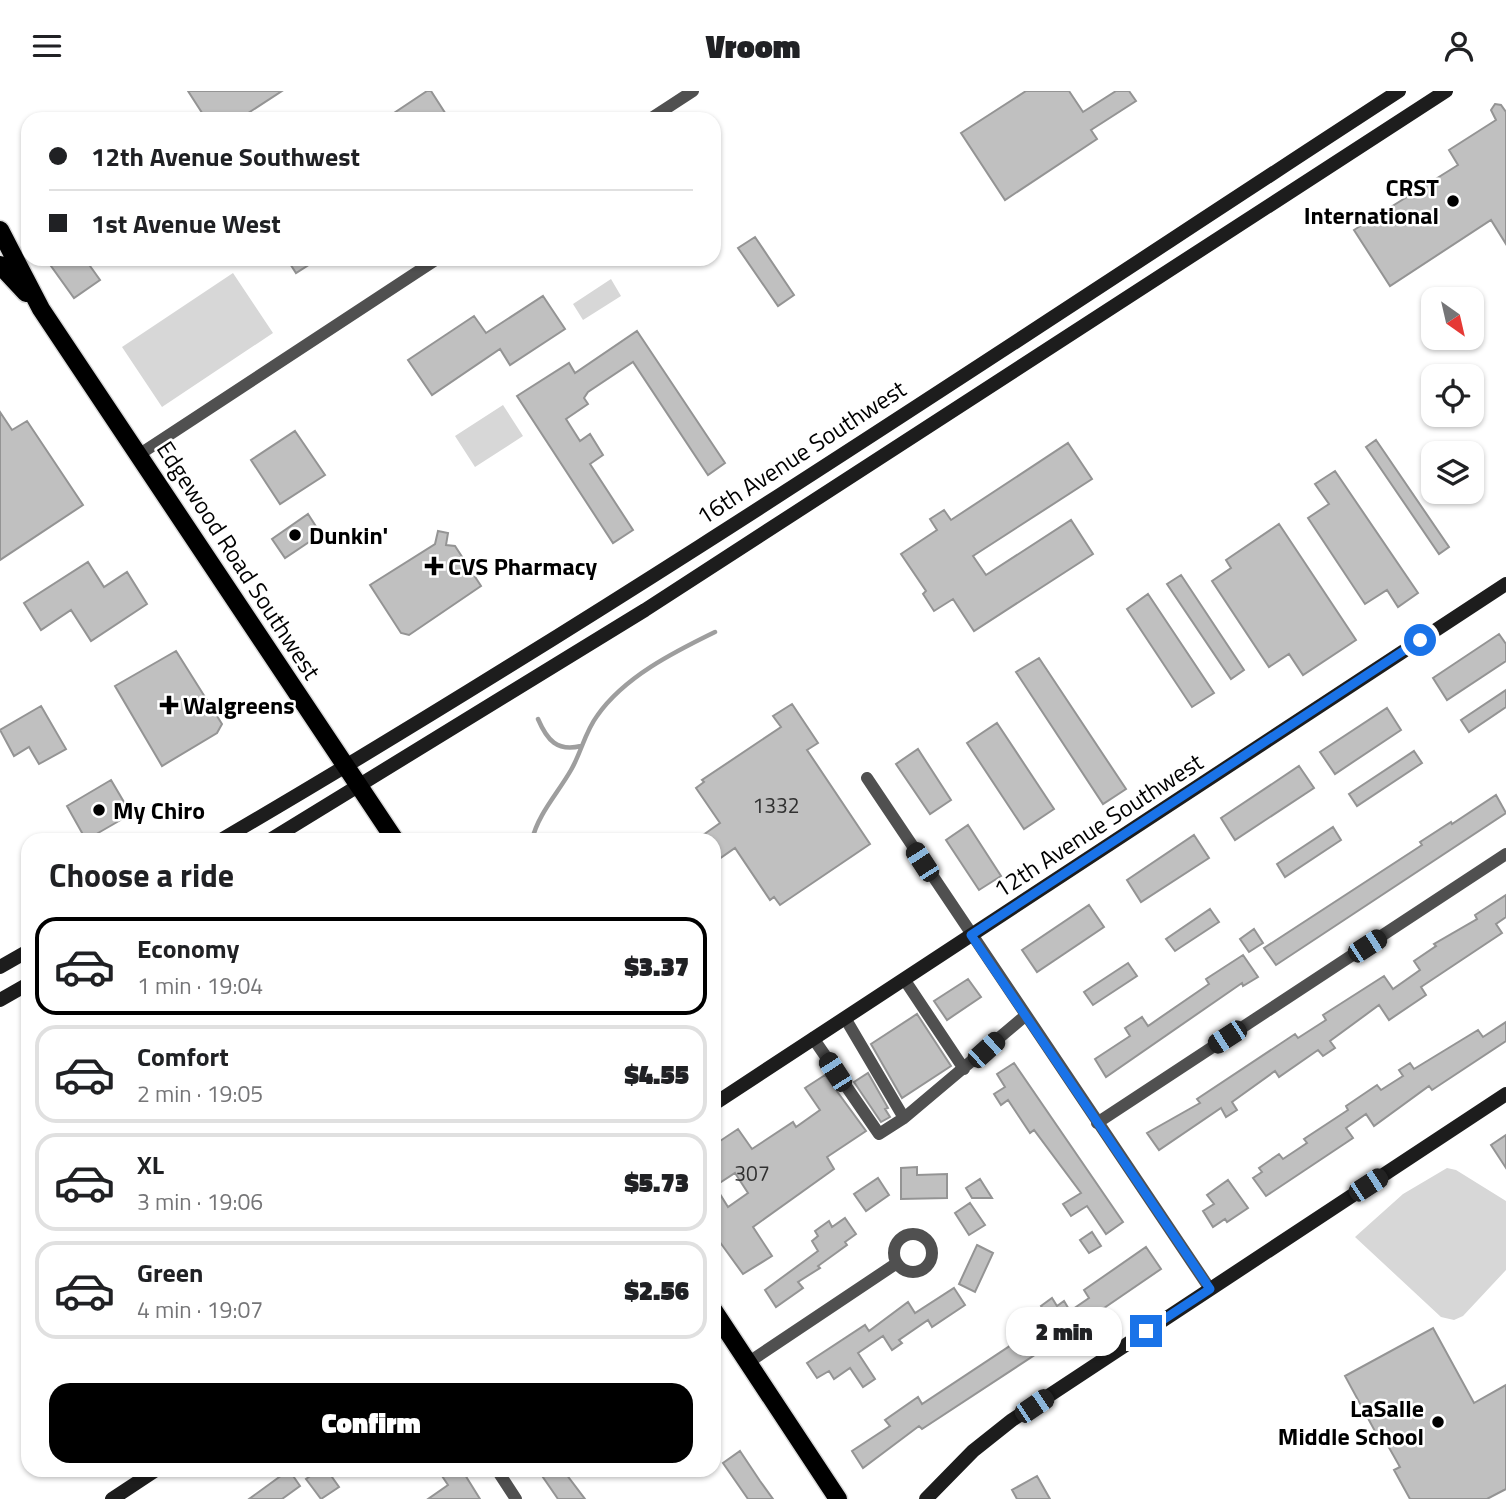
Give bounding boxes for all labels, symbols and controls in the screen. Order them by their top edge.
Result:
text: Vroom [706,22,800,70]
icon: menu [28,27,66,65]
icon: person [1440,27,1478,65]
text: 12th Avenue Southwest [91,137,360,176]
place label: CRST International [1304,169,1439,233]
marker: CRST International [1445,193,1461,209]
text: 1st Avenue West [91,204,281,243]
north arrow [1421,287,1484,350]
map controls [1421,287,1484,504]
button: locate [1421,364,1484,427]
street label: 16th Avenue Southwest [689,370,913,533]
street label: Edgewood Road Southwest [148,433,330,687]
button: layers [1421,441,1484,504]
place label: Dunkin' [309,517,388,553]
marker: Dunkin' [287,527,303,543]
place label: CVS Pharmacy [448,548,597,584]
marker: CVS Pharmacy [426,558,442,574]
route start [1404,624,1436,656]
place label: Walgreens [183,687,295,723]
marker: Walgreens [161,697,177,713]
street label: 12th Avenue Southwest [986,743,1210,906]
house number: 1332 [752,789,800,821]
place label: My Chiro [113,792,205,828]
marker: My Chiro [91,802,107,818]
car [902,839,943,885]
text: Choose a ride [49,851,234,899]
car [1344,926,1391,966]
text: Economy [137,929,239,968]
icon: car [53,935,116,998]
text: $3.37 [624,947,689,986]
text: 1 min · 19:04 [137,968,263,1003]
car [1204,1017,1251,1057]
car [964,1028,1009,1072]
text: Comfort [137,1037,229,1076]
icon: car [53,1043,116,1106]
car [815,1049,856,1095]
text: $4.55 [624,1055,689,1094]
text: 2 min · 19:05 [137,1076,263,1111]
text: XL [137,1145,164,1184]
icon: car [53,1151,116,1214]
house number: 307 [734,1157,770,1189]
text: $5.73 [624,1163,689,1202]
car [1345,1165,1392,1205]
text: 3 min · 19:06 [137,1184,263,1219]
text: Green [137,1253,203,1292]
icon: car [53,1259,116,1322]
text: $2.56 [624,1271,689,1310]
text: 4 min · 19:07 [137,1292,263,1327]
callout: 2 min [1006,1307,1122,1355]
text: 2 min [1035,1314,1093,1349]
route end [1130,1315,1162,1347]
button: Confirm [49,1383,693,1463]
car [1011,1386,1058,1426]
place label: LaSalle Middle School [1278,1390,1424,1454]
marker: LaSalle Middle School [1430,1414,1446,1430]

